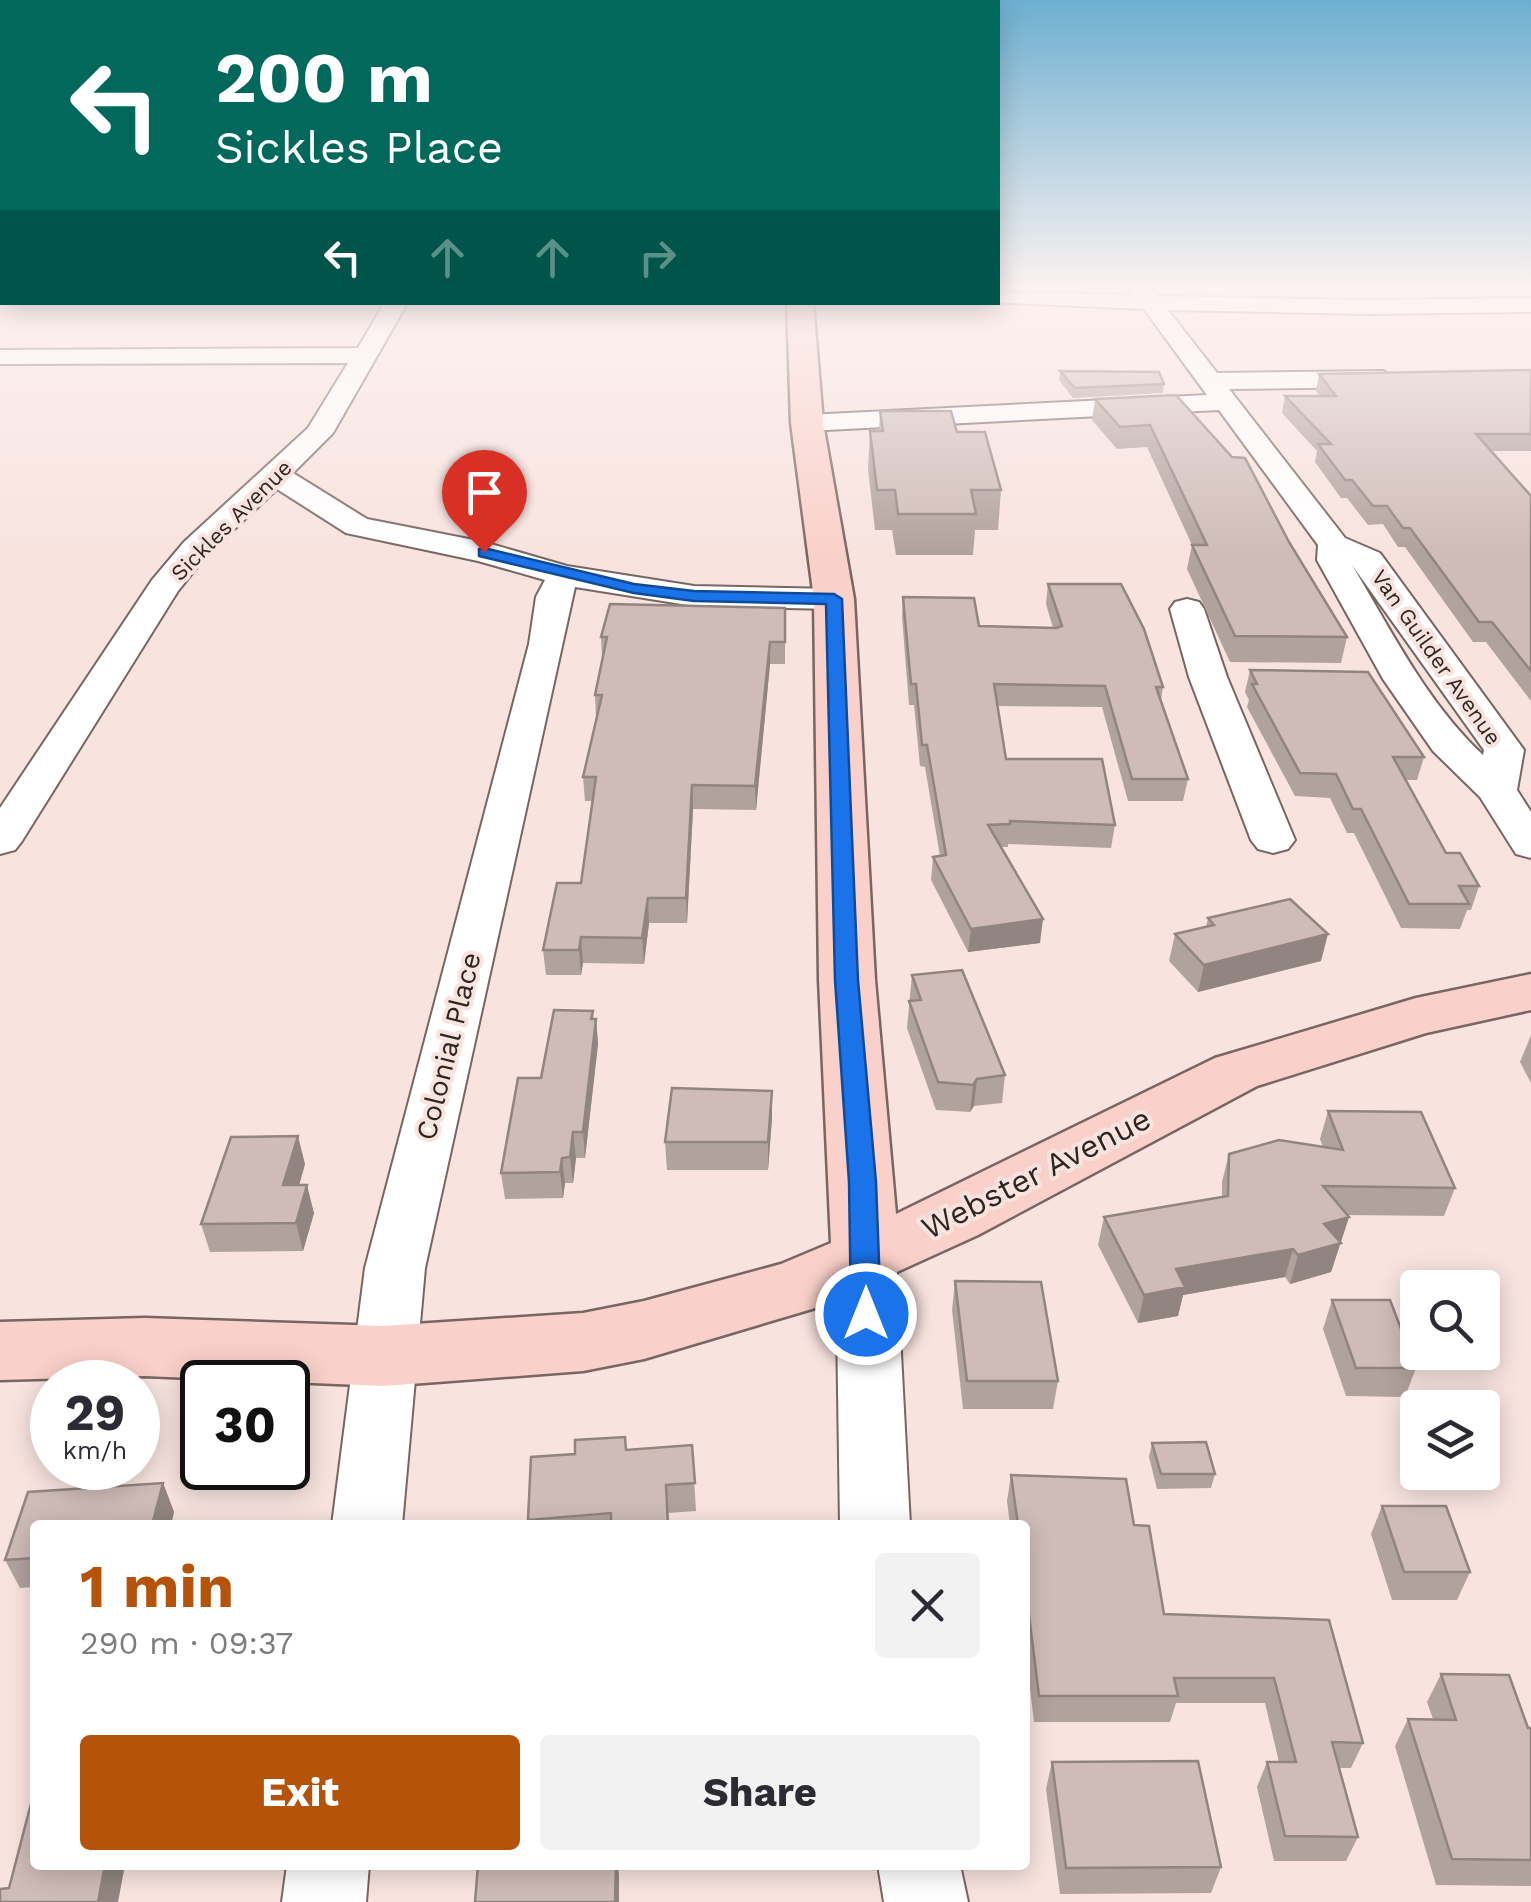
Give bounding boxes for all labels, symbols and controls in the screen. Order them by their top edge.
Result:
text: 200 m [215,37,433,119]
icon: left [50,40,180,170]
text: Sickles Place [215,121,503,174]
icon: left [315,230,370,285]
icon: ahead [420,230,475,285]
icon: ahead [525,230,580,285]
icon: right [630,230,685,285]
pin [442,450,527,553]
street label: Sickles Avenue [166,455,297,586]
icon: arrive [457,465,512,520]
street label: Van Guilder Avenue [1367,565,1506,750]
street label: Colonial Place [409,949,488,1143]
street label: Webster Avenue [915,1099,1157,1247]
position arrow [814,1262,918,1366]
map controls [1400,1270,1500,1490]
button: search [1400,1270,1500,1370]
speed limit sign: 30 [180,1360,310,1490]
text: 29 [65,1383,125,1442]
button: layers [1400,1390,1500,1490]
text: km/h [63,1436,127,1465]
text: 1 min [80,1551,234,1622]
button: close [875,1553,980,1658]
text: 290 m · 09:37 [80,1624,293,1662]
button: Exit [80,1735,520,1850]
button: Share [540,1735,980,1850]

